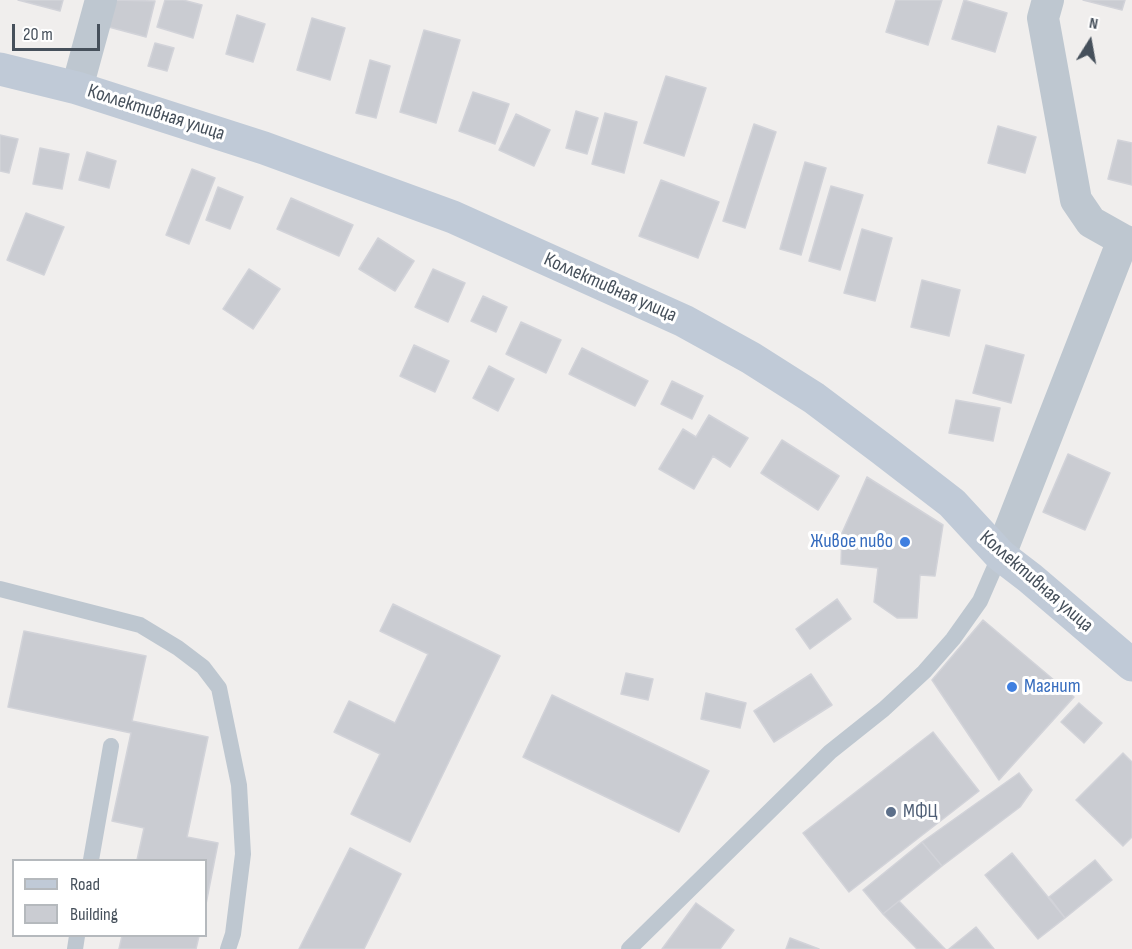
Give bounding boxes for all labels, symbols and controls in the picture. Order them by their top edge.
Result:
scale bar [15,12,104,50]
north arrow [1060,12,1120,72]
text: N [1088,14,1100,34]
text: 20 m [23,24,53,45]
street label: Коллективная улица [84,80,228,146]
street label: Коллективная улица [540,248,680,328]
street label: Коллективная улица [974,526,1098,638]
place label: Живое пиво [810,530,893,554]
marker: Живое пиво [898,535,912,549]
place label: Магнит [1024,675,1081,699]
marker: Магнит [1005,680,1019,694]
place label: МФЦ [903,800,938,824]
marker: МФЦ [884,805,898,819]
legend [12,859,207,937]
text: Road [70,874,100,895]
text: Building [70,904,118,925]

